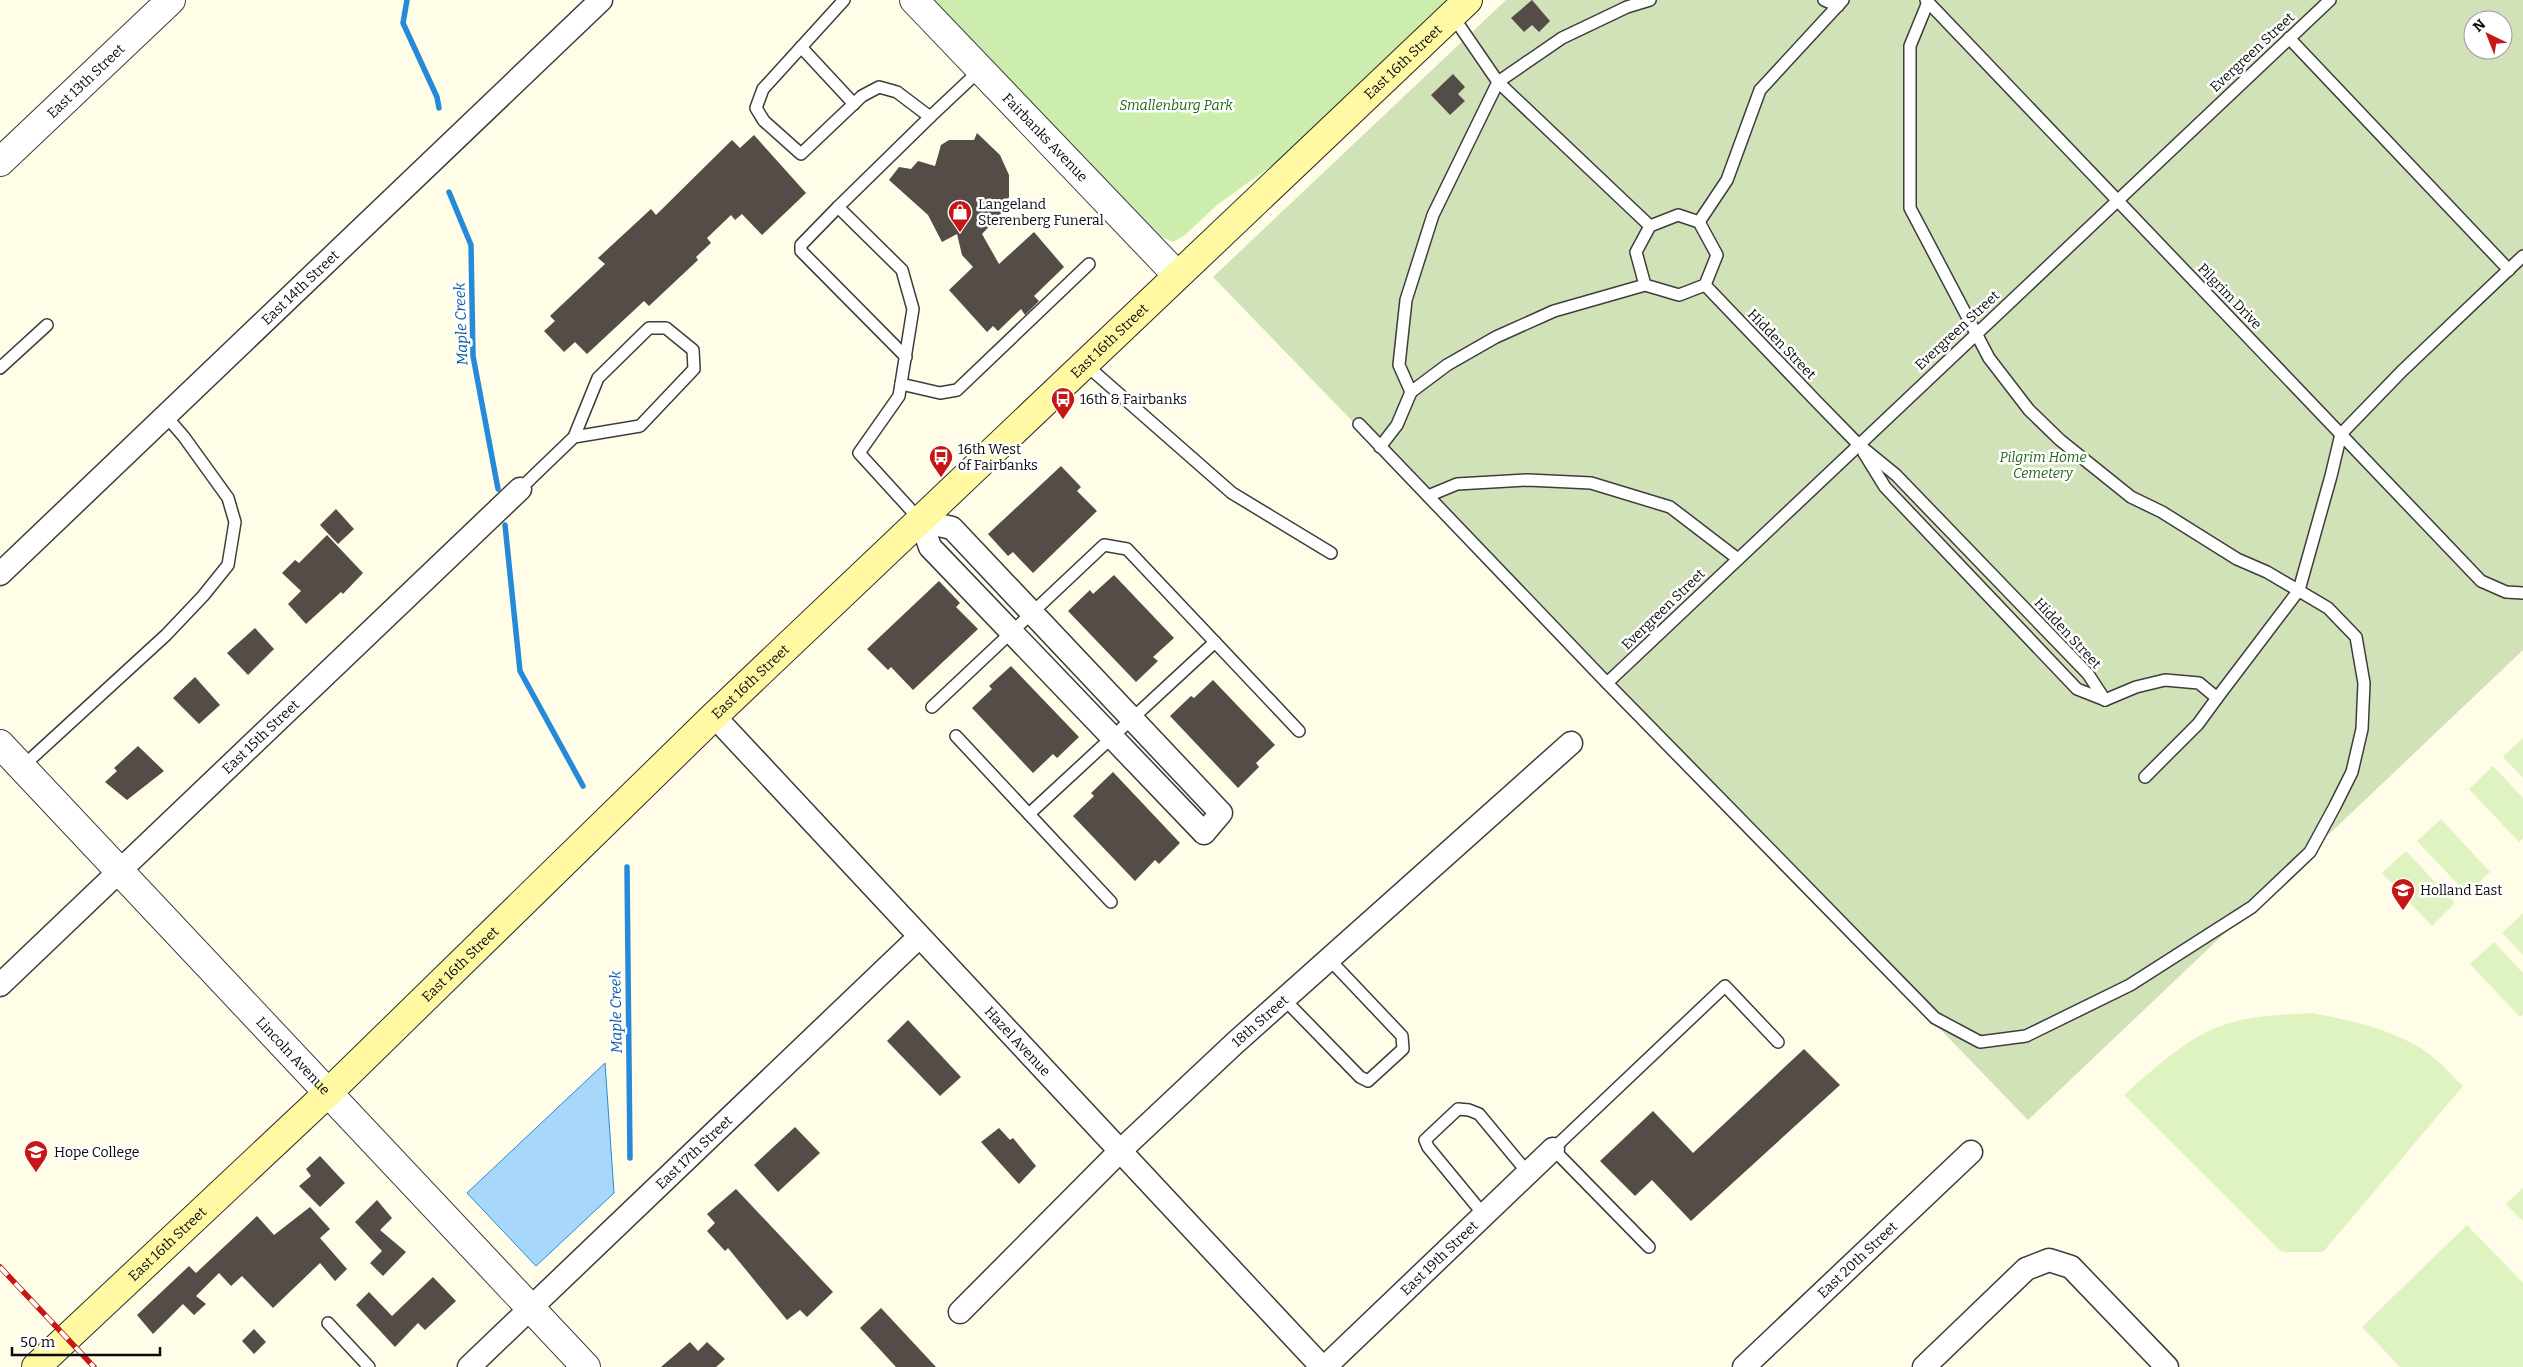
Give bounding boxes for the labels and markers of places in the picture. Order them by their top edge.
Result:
place label: Langeland Sterenberg Funeral [978,196,1104,229]
shop icon: Langeland Sterenberg Funeral [947,199,973,233]
bus stop icon: 16th & Fairbanks [1050,386,1076,420]
place label: 16th & Fairbanks [1080,391,1187,408]
place label: 16th West of Fairbanks [958,441,1038,474]
bus stop icon: 16th West of Fairbanks [928,444,954,478]
school or university icon: Holland East [2390,877,2416,911]
place label: Holland East [2420,882,2502,899]
school or university icon: Hope College [23,1139,49,1173]
place label: Hope College [54,1144,139,1161]

